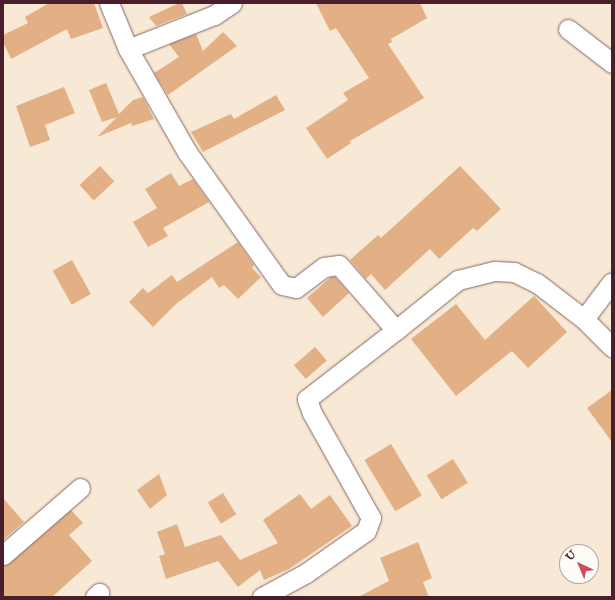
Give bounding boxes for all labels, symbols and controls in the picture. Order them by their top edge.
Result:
north arrow [559,544,599,584]
text: U [563,548,580,564]

